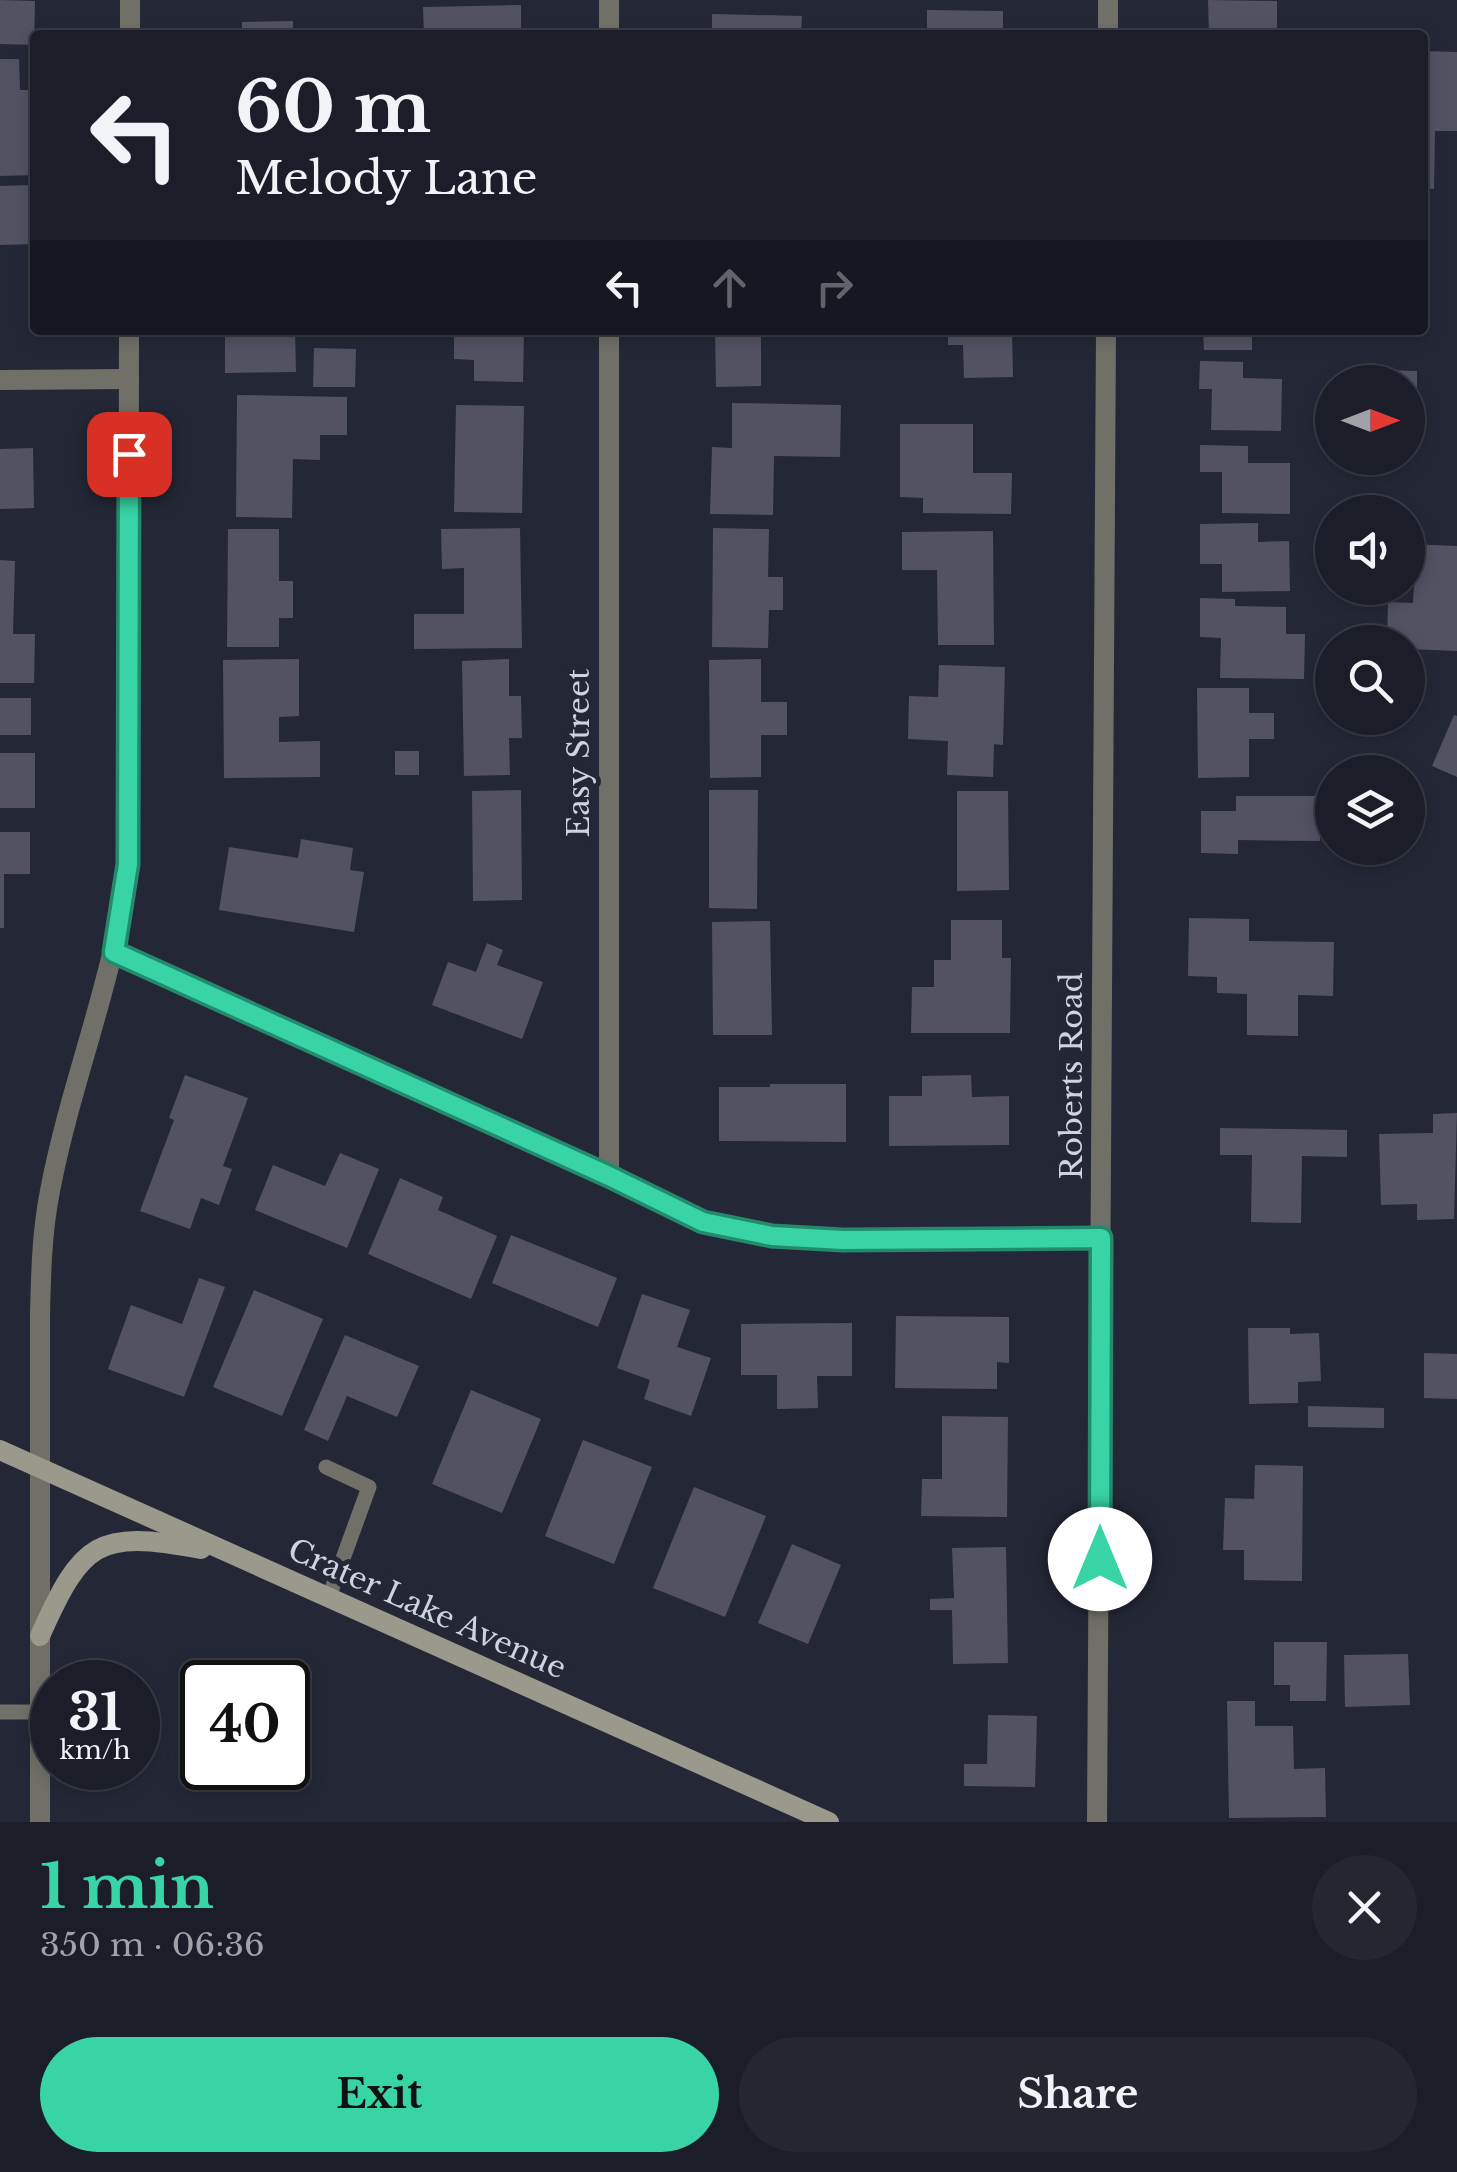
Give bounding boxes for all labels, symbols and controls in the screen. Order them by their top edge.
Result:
text: 60 m [235,64,431,151]
icon: left [70,70,200,200]
text: Melody Lane [235,150,538,206]
icon: left [597,260,652,315]
icon: ahead [702,260,757,315]
icon: right [807,260,862,315]
north arrow [1315,365,1425,475]
map controls [1315,365,1425,865]
pin [87,412,172,497]
icon: arrive [102,427,157,482]
button: sound [1315,495,1425,605]
button: search [1315,625,1425,735]
street label: Easy Street [560,668,597,837]
button: layers [1315,755,1425,865]
street label: Roberts Road [1053,972,1090,1180]
position arrow [1048,1507,1152,1611]
street label: Crater Lake Avenue [283,1531,572,1687]
speed limit sign: 40 [180,1660,310,1790]
text: 31 [68,1681,122,1744]
text: km/h [60,1735,130,1766]
text: 1 min [40,1850,214,1924]
button: close [1312,1855,1417,1960]
text: 350 m · 06:36 [40,1925,265,1965]
button: Exit [40,2037,719,2152]
button: Share [739,2037,1417,2152]

